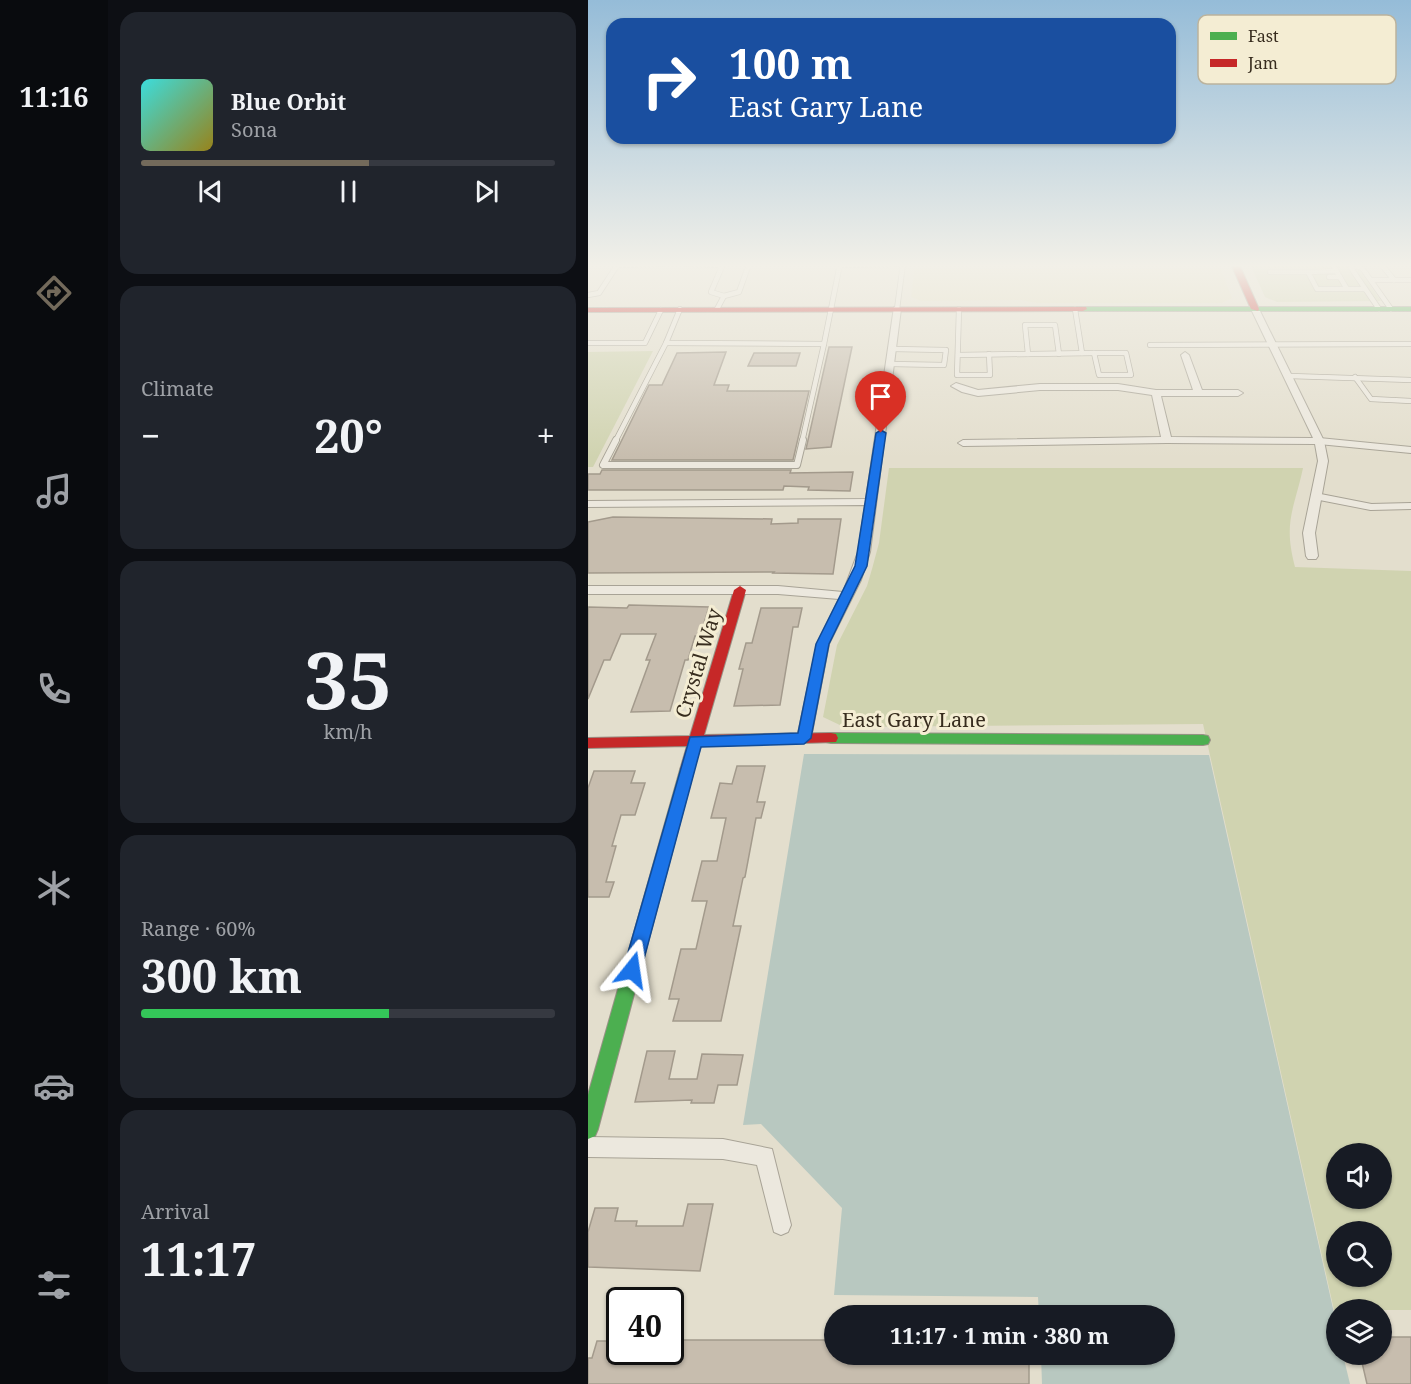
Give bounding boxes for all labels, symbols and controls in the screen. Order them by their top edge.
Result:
legend [1198,15,1396,84]
text: Fast [1248,25,1279,47]
text: 100 m [729,34,853,91]
icon: right [630,42,708,120]
text: Jam [1247,52,1278,74]
text: 11:16 [19,78,89,115]
text: Blue Orbit [231,86,346,116]
text: East Gary Lane [729,88,923,125]
text: Sona [231,116,278,143]
icon: previous [194,175,227,208]
icon: pause [332,175,365,208]
icon: next [470,175,503,208]
icon: directions [33,272,75,314]
pin [855,371,906,433]
text: Climate [141,375,214,402]
icon: arrive [864,380,897,413]
text: 20° [314,405,383,466]
text: − [141,413,160,458]
text: + [537,413,555,458]
icon: music [33,470,75,512]
street label: Crystal Way [669,604,728,721]
text: 35 [304,626,392,732]
icon: phone [33,668,75,710]
street label: East Gary Lane [842,706,986,733]
text: km/h [323,718,373,745]
icon: climate [33,867,75,909]
text: Range · 60% [141,915,255,942]
position arrow [600,938,664,1002]
text: 300 km [141,945,302,1006]
icon: car [33,1065,75,1107]
map controls [1326,1143,1392,1365]
button: sound [1326,1143,1392,1209]
text: Arrival [141,1198,209,1225]
button: search [1326,1221,1392,1287]
text: 11:17 [141,1228,256,1289]
icon: filters [33,1264,75,1306]
speed limit sign: 40 [606,1287,684,1365]
button: layers [1326,1299,1392,1365]
text: 11:17 · 1 min · 380 m [890,1320,1109,1350]

